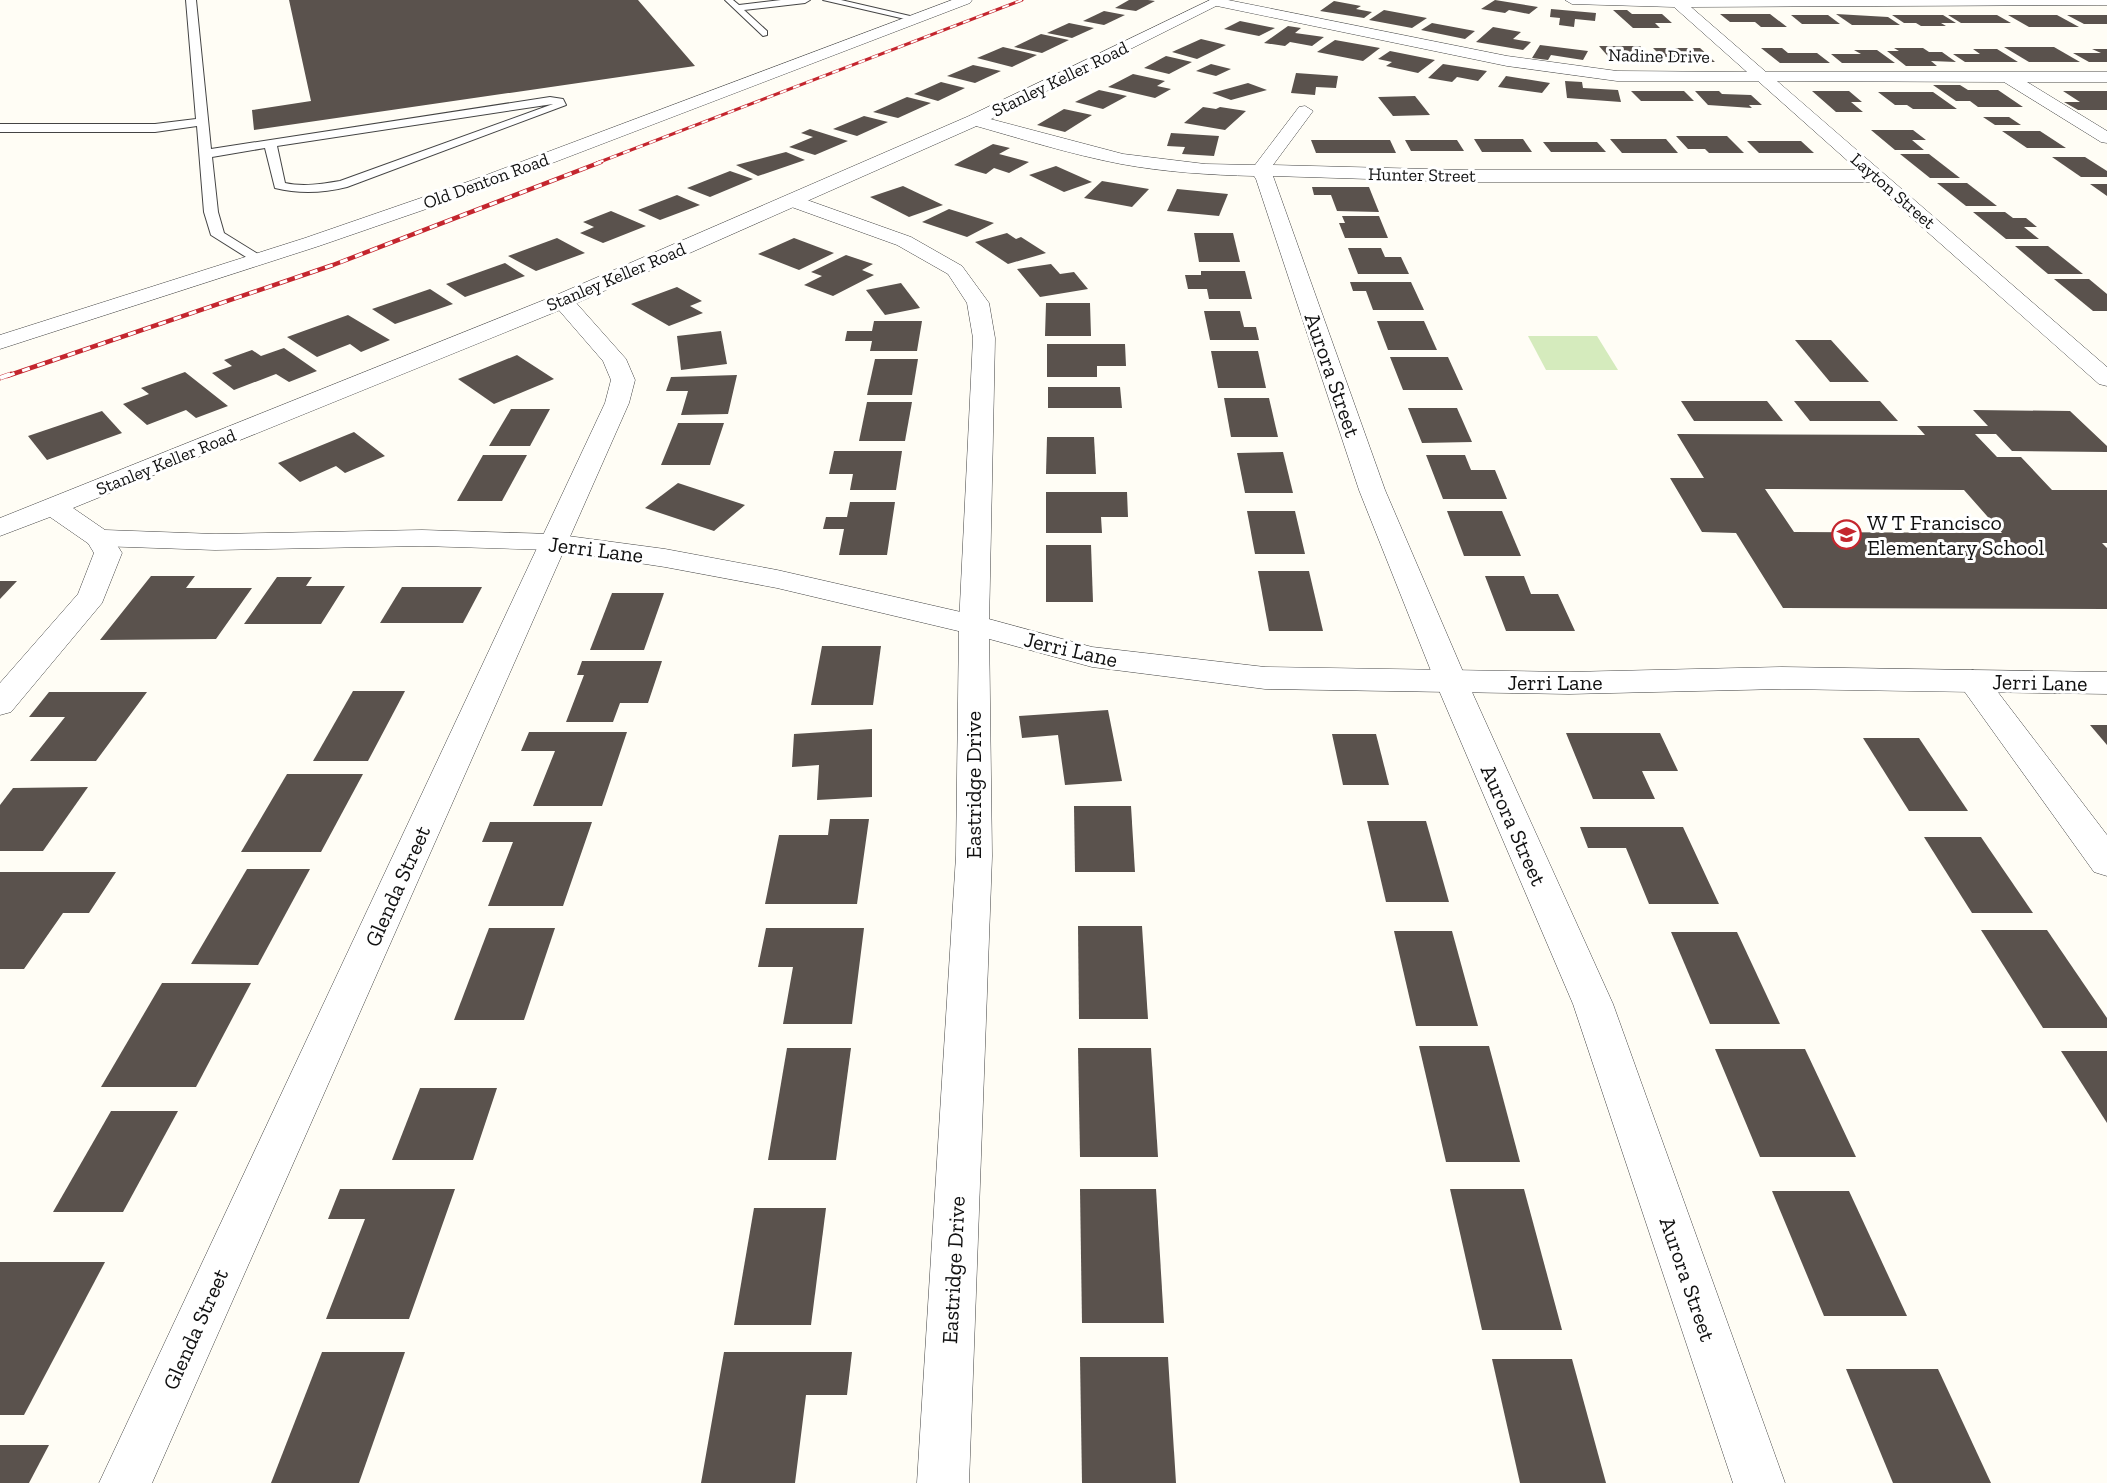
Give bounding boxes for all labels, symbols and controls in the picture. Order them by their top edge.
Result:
street label: Stanley Keller Road [988,36,1132,122]
street label: Nadine Drive [1608,44,1710,68]
street label: Old Denton Road [420,148,552,214]
street label: Layton Street [1846,148,1940,234]
street label: Hunter Street [1368,163,1476,187]
street label: Stanley Keller Road [543,238,689,316]
street label: Aurora Street [1299,310,1367,442]
street label: Stanley Keller Road [93,424,239,500]
place label: W T Francisco Elementary School [1867,509,2045,561]
school or university icon: W T Francisco Elementary School [1830,519,1862,551]
street label: Jerri Lane [547,530,645,569]
street label: Jerri Lane [1022,626,1120,673]
street label: Jerri Lane [1992,668,2088,697]
street label: Jerri Lane [1507,669,1603,696]
street label: Eastridge Drive [960,711,987,859]
street label: Aurora Street [1475,761,1553,891]
street label: Glenda Street [359,821,437,951]
street label: Eastridge Drive [936,1195,971,1345]
street label: Aurora Street [1654,1214,1722,1346]
street label: Glenda Street [157,1264,235,1394]

